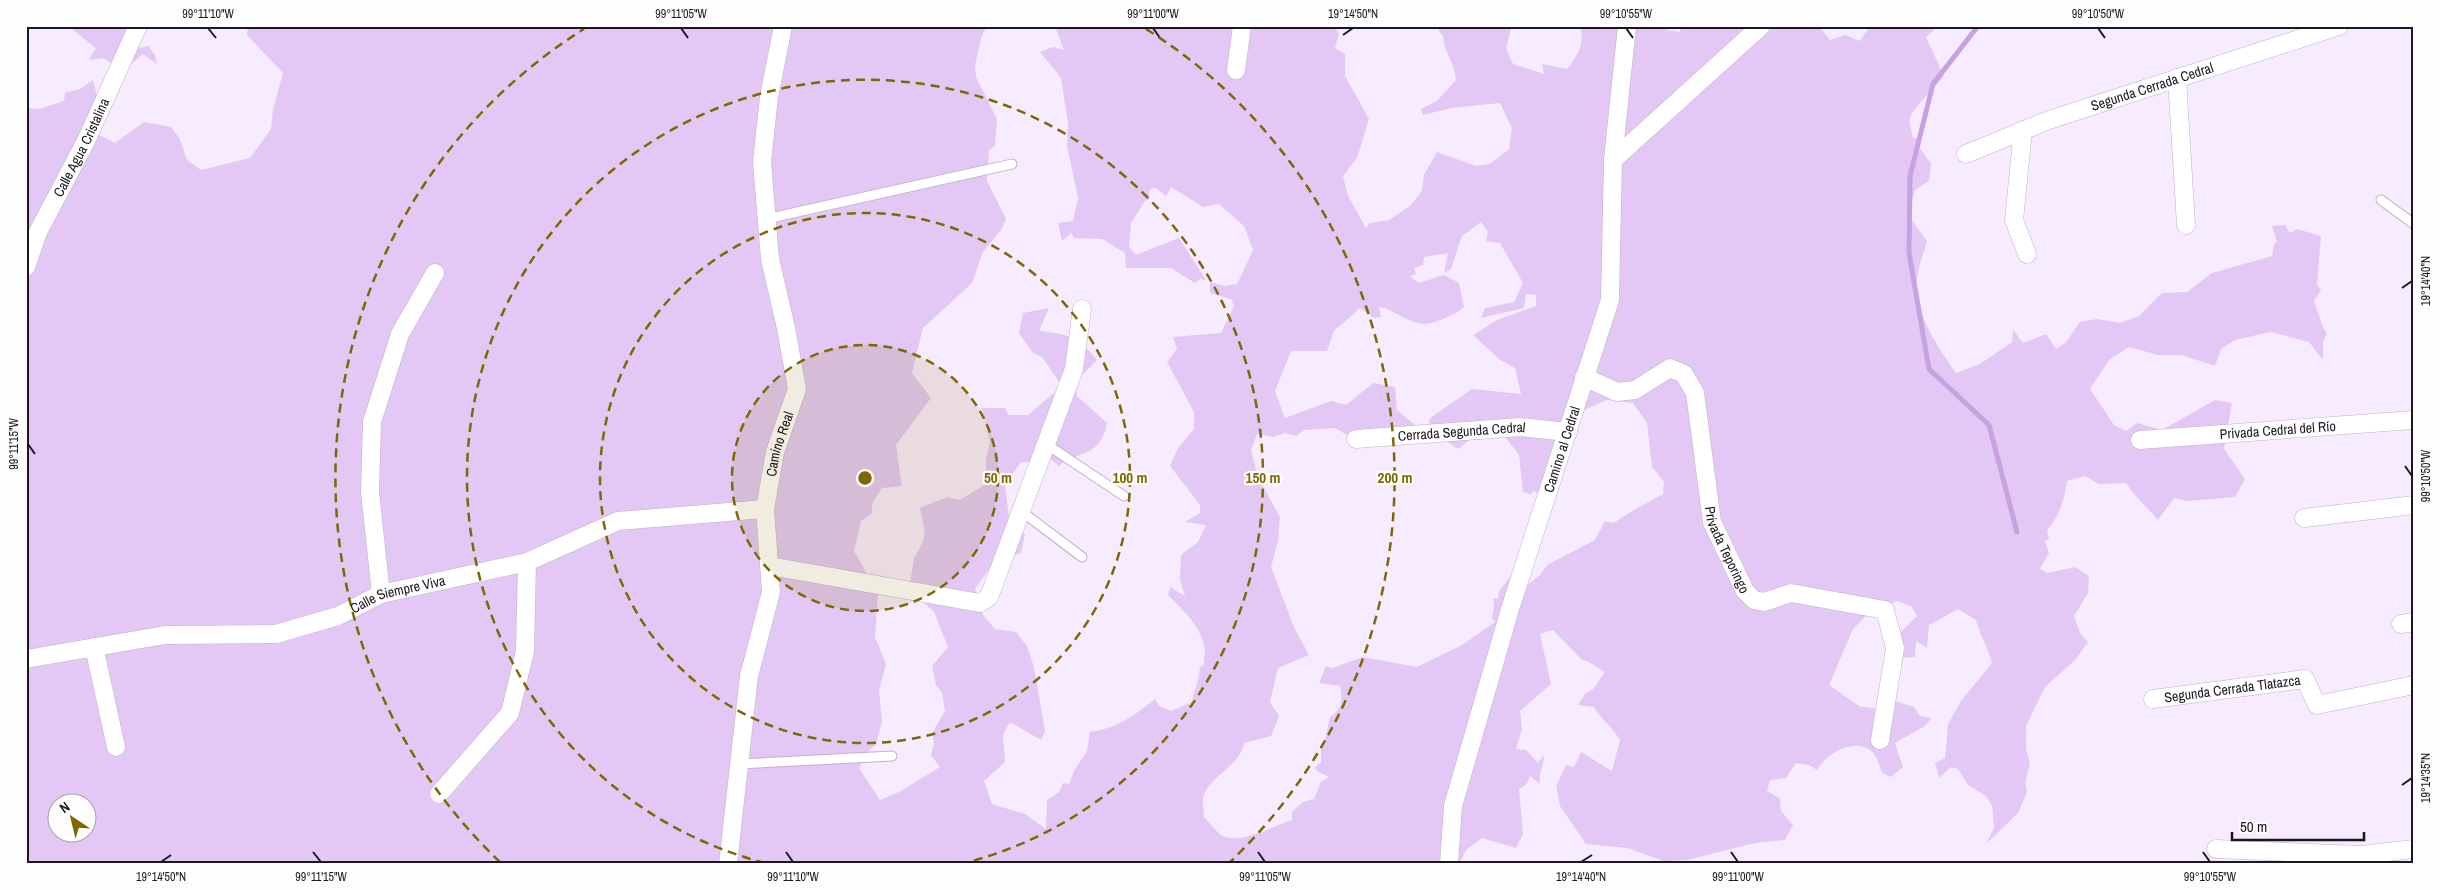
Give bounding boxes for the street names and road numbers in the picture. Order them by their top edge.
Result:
street label: Segunda Cerrada Cedral [2088,58,2216,115]
street label: Calle Agua Cristalina [49,95,113,200]
street label: Camino al Cedral [1539,404,1584,495]
street label: Camino Real [762,409,797,478]
street label: Privada Cedral del Río [2219,417,2336,443]
street label: Cerrada Segunda Cedral [1397,418,1526,445]
street label: Privada Teporingo [1701,505,1754,596]
street label: Calle Siempre Viva [347,571,448,617]
street label: Segunda Cerrada Tlatazca [2163,671,2302,706]

